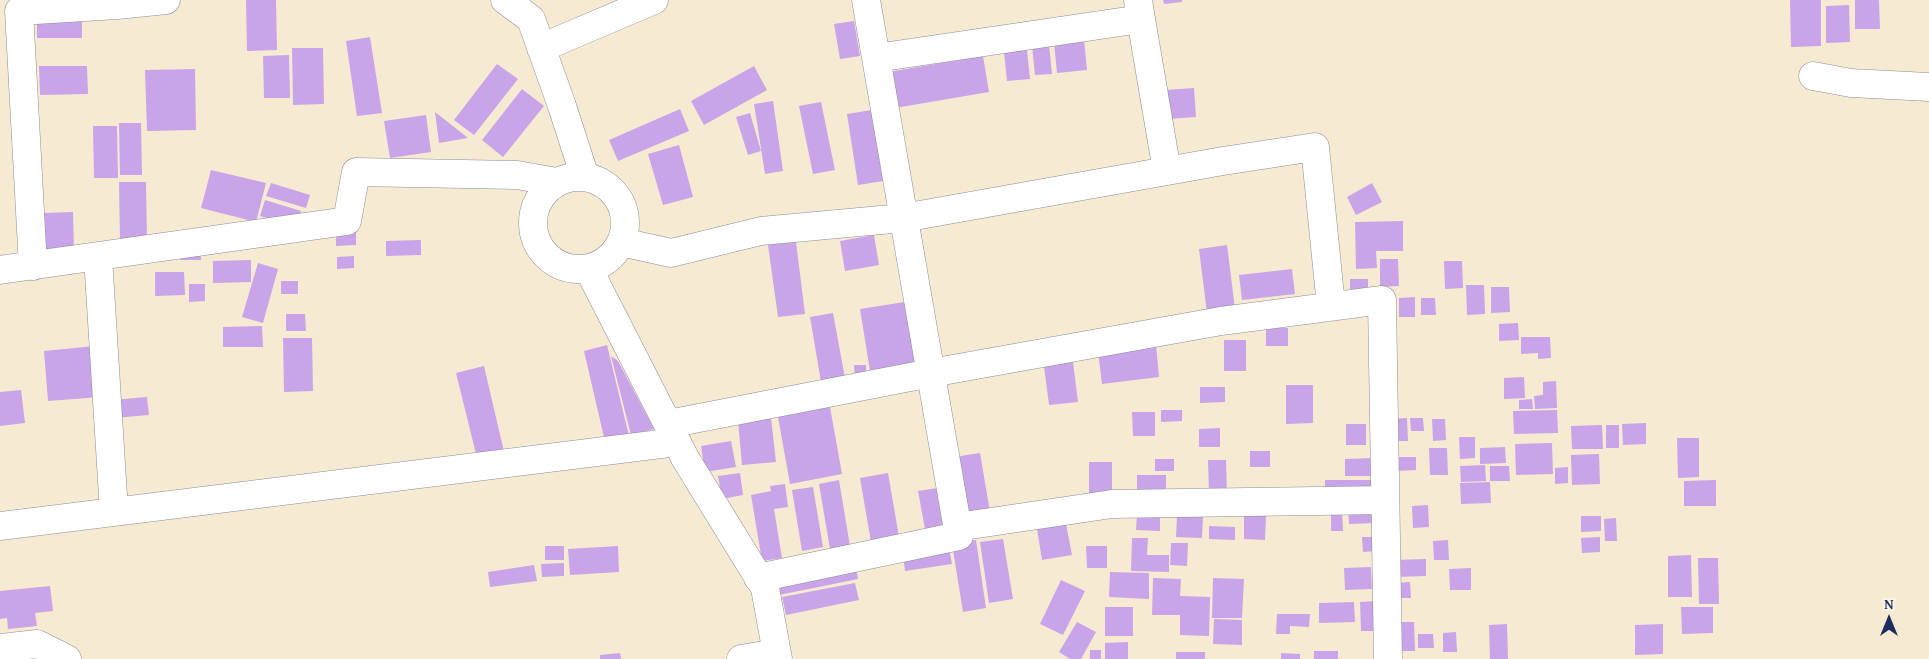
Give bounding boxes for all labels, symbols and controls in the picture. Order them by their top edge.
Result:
north arrow [1864,594,1914,644]
text: N [1884,594,1894,614]

